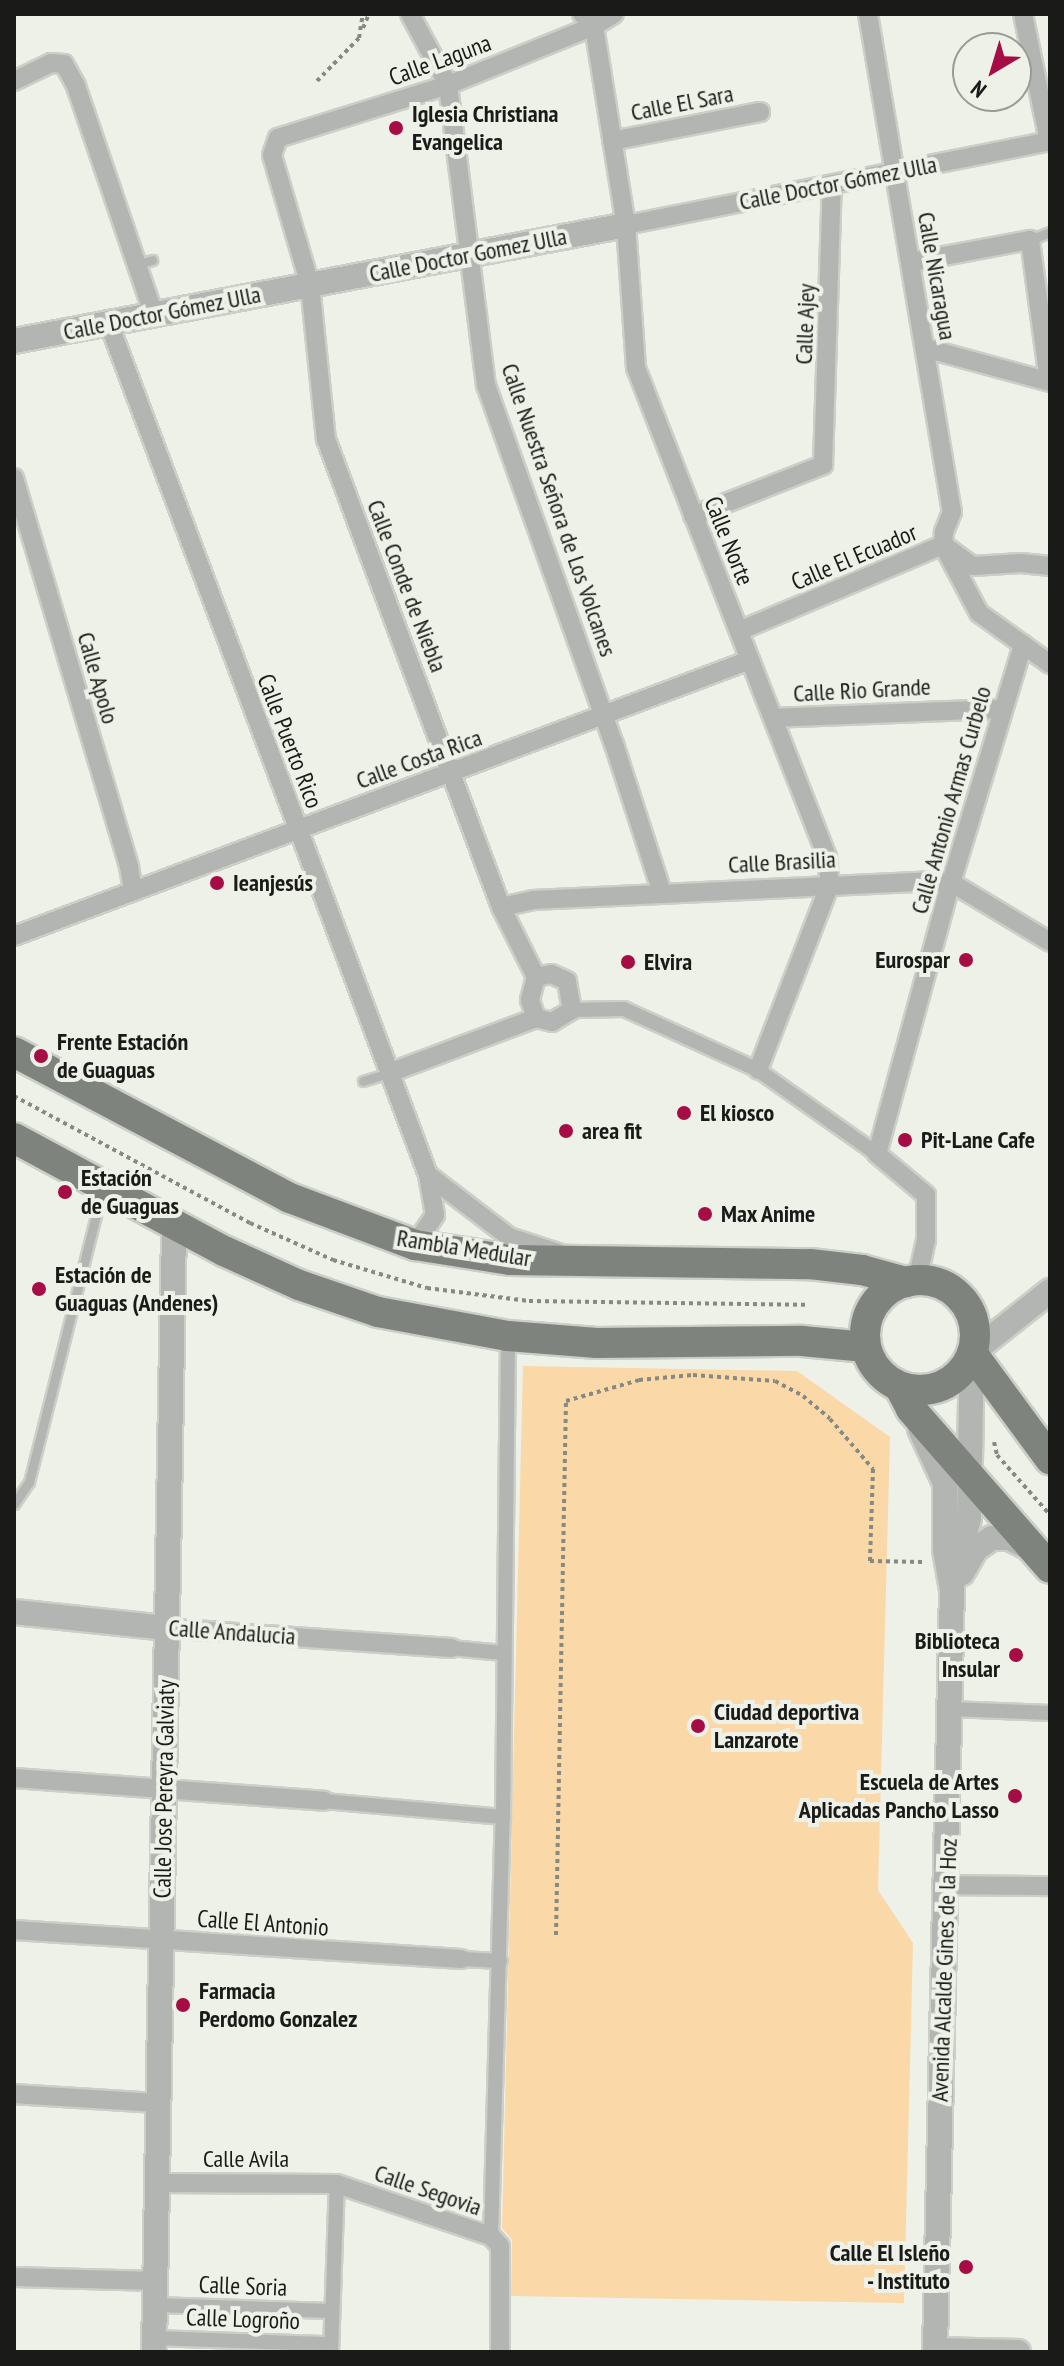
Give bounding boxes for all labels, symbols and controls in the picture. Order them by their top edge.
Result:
street label: Calle Laguna [385,28,495,92]
north arrow [952,32,1032,112]
text: N [965,75,992,104]
street label: Calle El Sara [628,79,736,127]
place label: Iglesia Christiana Evangelica [412,100,559,156]
marker: Iglesia Christiana Evangelica [387,119,405,137]
street label: Calle Doctor Gómez Ulla [737,150,939,216]
street label: Calle Nicaragua [912,210,962,342]
street label: Calle Doctor Gomez Ulla [367,222,569,288]
street label: Calle Doctor Gómez Ulla [61,280,263,346]
street label: Calle Ajey [789,283,821,365]
street label: Calle Nuestra Señora de Los Volcanes [495,359,623,661]
street label: Calle Norte [698,492,760,590]
street label: Calle Conde de Niebla [361,496,453,676]
street label: Calle El Ecuador [787,518,921,596]
street label: Calle Apolo [71,629,125,727]
street label: Calle Puerto Rico [251,670,329,812]
street label: Calle Rio Grande [793,672,931,708]
street label: Calle Antonio Armas Curbelo [905,682,997,918]
street label: Calle Costa Rica [352,723,486,795]
street label: Calle Brasilia [727,845,837,879]
place label: Ieanjesús [233,869,313,897]
marker: Ieanjesús [208,874,226,892]
place label: Eurospar [875,946,950,974]
place label: Elvira [644,948,692,976]
marker: Eurospar [957,951,975,969]
marker: Elvira [619,953,637,971]
place label: Frente Estación de Guaguas [57,1028,188,1084]
marker: Frente Estación de Guaguas [32,1047,50,1065]
place label: El kiosco [700,1099,774,1127]
marker: El kiosco [675,1104,693,1122]
place label: area fit [582,1117,642,1145]
marker: area fit [557,1122,575,1140]
place label: Pit-Lane Cafe [921,1126,1035,1154]
marker: Pit-Lane Cafe [896,1131,914,1149]
place label: Estación de Guaguas [81,1164,179,1220]
marker: Estación de Guaguas [56,1183,74,1201]
place label: Max Anime [721,1200,817,1228]
marker: Max Anime [696,1205,714,1223]
street label: Rambla Medular [395,1223,533,1273]
place label: Estación de Guaguas (Andenes) [55,1261,218,1317]
marker: Estación de Guaguas (Andenes) [30,1280,48,1298]
street label: Calle Andalucia [167,1613,297,1651]
place label: Biblioteca Insular [915,1627,1000,1683]
marker: Biblioteca Insular [1007,1646,1025,1664]
street label: Calle Jose Pereyra Galviaty [148,1679,180,1899]
place label: Ciudad deportiva Lanzarote [714,1698,859,1754]
marker: Ciudad deportiva Lanzarote [689,1717,707,1735]
place label: Escuela de Artes Aplicadas Pancho Lasso [799,1768,999,1824]
marker: Escuela de Artes Aplicadas Pancho Lasso [1006,1787,1024,1805]
street label: Avenida Alcalde Gines de la Hoz [925,1837,963,2103]
street label: Calle El Antonio [196,1904,330,1942]
place label: Farmacia Perdomo Gonzalez [199,1977,358,2033]
marker: Farmacia Perdomo Gonzalez [174,1996,192,2014]
street label: Calle Avila [203,2145,289,2173]
street label: Calle Segovia [371,2158,485,2222]
place label: Calle El Isleño - Instituto [830,2239,950,2295]
marker: Calle El Isleño - Instituto [957,2258,975,2276]
street label: Calle Soria [198,2270,288,2302]
street label: Calle Logroño [186,2303,300,2335]

